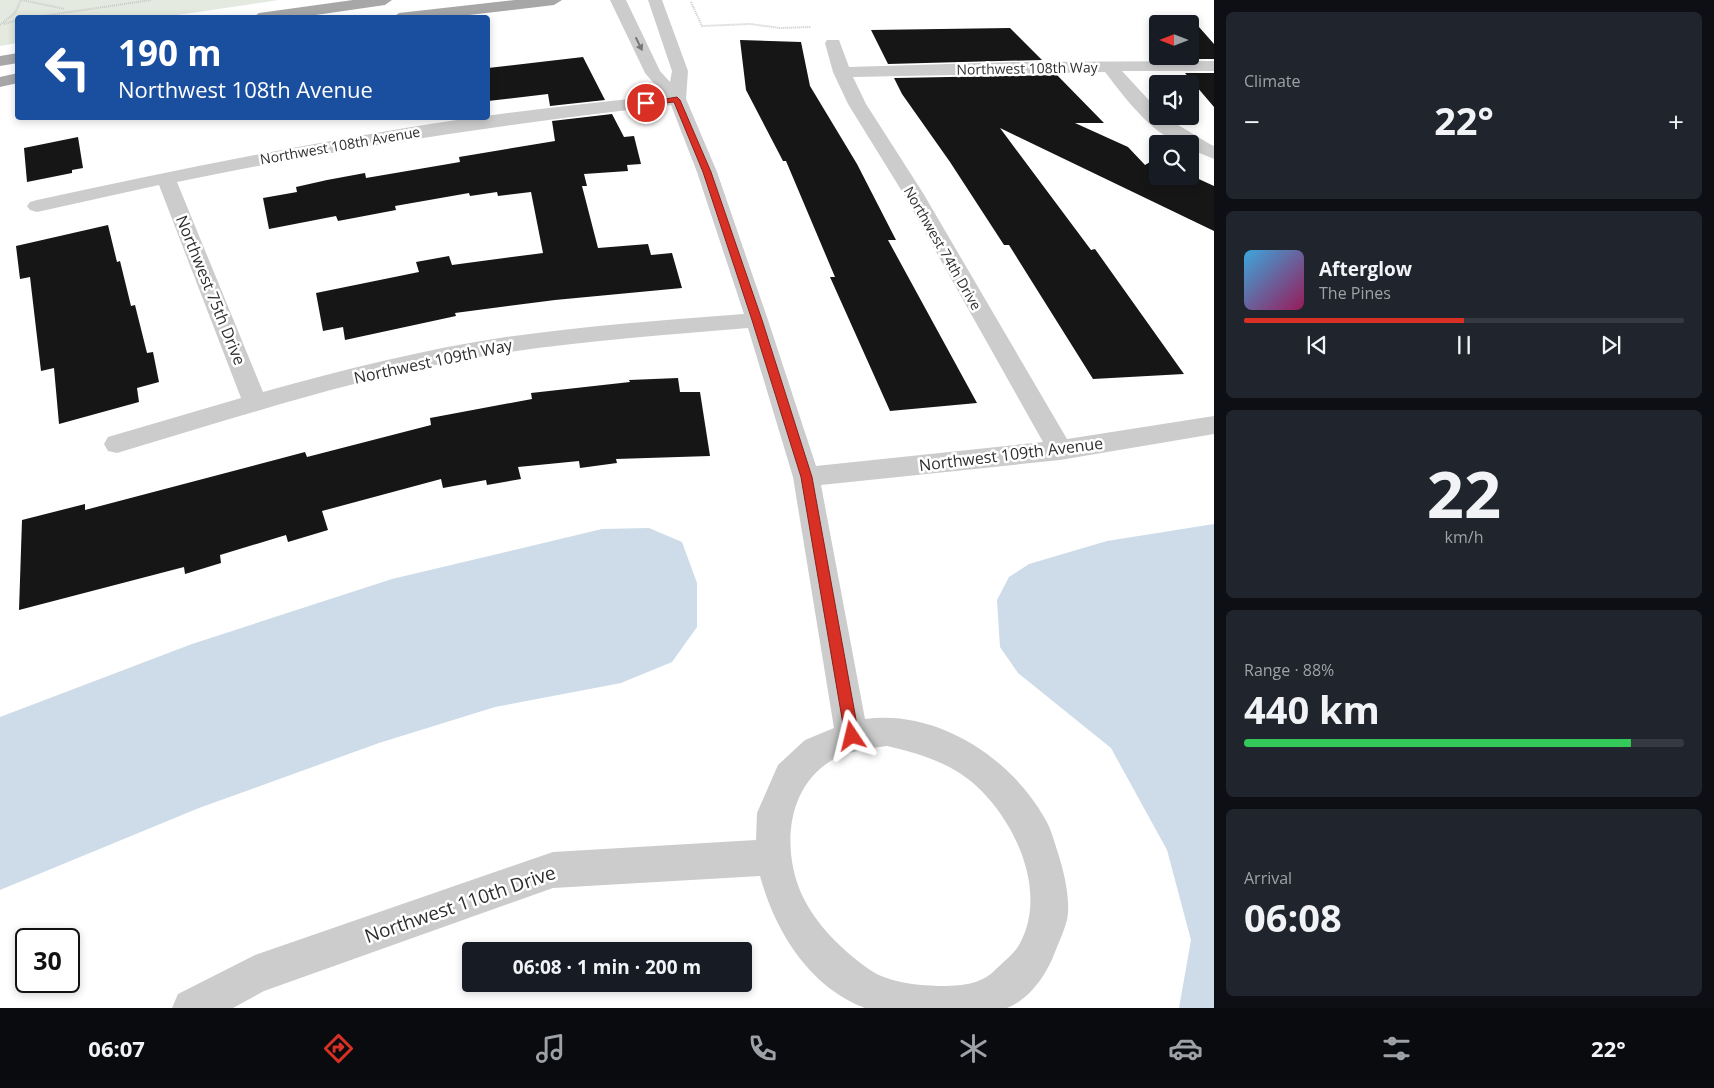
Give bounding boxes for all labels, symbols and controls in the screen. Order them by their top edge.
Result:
north arrow [1149,15,1199,65]
map controls [1149,15,1199,185]
text: 190 m [118,29,222,76]
icon: left [35,35,100,100]
one-way arrow [635,37,643,51]
street label: Northwest 108th Way [956,57,1099,79]
text: Climate [1244,70,1301,92]
text: Northwest 108th Avenue [118,74,373,104]
button: sound [1149,75,1199,125]
pin [625,82,667,124]
icon: arrive [632,89,660,117]
text: 22° [1434,94,1494,146]
text: − [1244,102,1260,140]
text: + [1668,102,1684,140]
street label: Northwest 108th Avenue [258,122,422,168]
button: search [1149,135,1199,185]
street label: Northwest 74th Drive [900,183,986,313]
street label: Northwest 75th Drive [171,212,251,368]
text: Afterglow [1319,256,1412,282]
text: The Pines [1319,282,1391,304]
icon: previous [1303,331,1331,359]
icon: pause [1450,331,1478,359]
icon: next [1597,331,1625,359]
street label: Northwest 109th Way [352,333,515,389]
street label: Northwest 109th Avenue [918,432,1104,476]
text: 22 [1427,449,1501,537]
text: km/h [1445,526,1483,548]
text: Range · 88% [1244,659,1334,681]
text: 440 km [1244,683,1380,735]
position arrow [825,709,877,761]
street label: Northwest 110th Drive [361,859,559,949]
text: Arrival [1244,867,1292,889]
text: 06:08 [1244,891,1342,943]
speed limit sign: 30 [15,928,80,993]
text: 06:08 · 1 min · 200 m [513,954,701,980]
icon: directions [321,1031,356,1066]
icon: music [533,1031,568,1066]
icon: phone [745,1031,780,1066]
icon: climate [956,1031,991,1066]
icon: car [1168,1031,1203,1066]
icon: filters [1379,1031,1414,1066]
text: 06:07 [88,1033,145,1063]
text: 22° [1591,1033,1626,1063]

